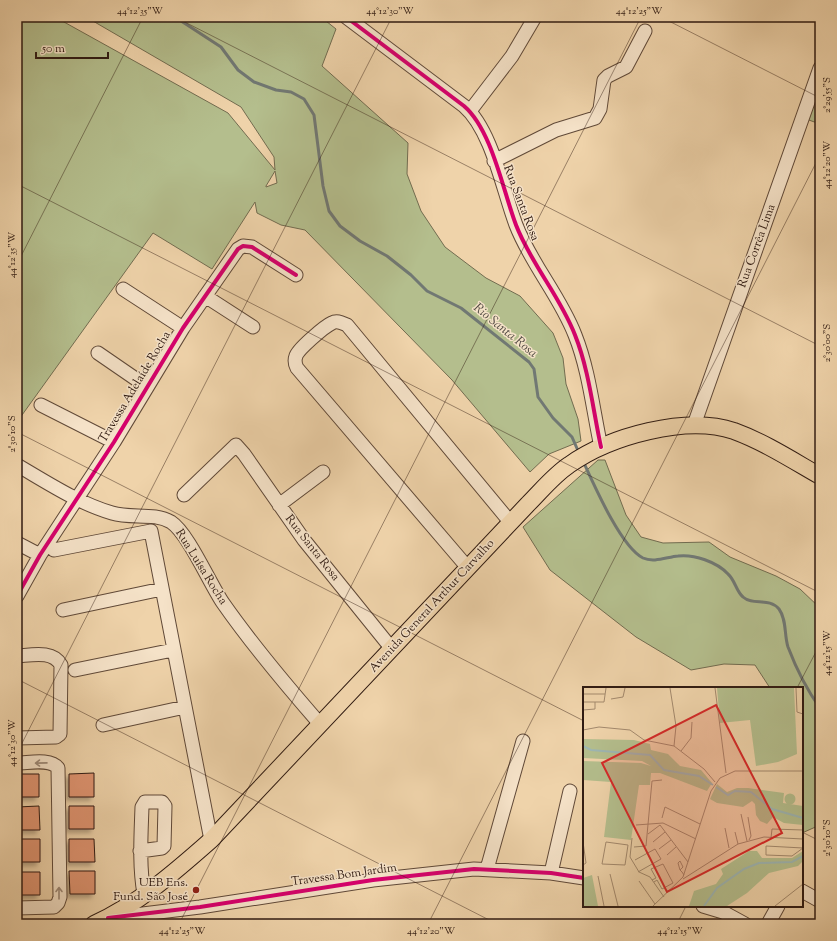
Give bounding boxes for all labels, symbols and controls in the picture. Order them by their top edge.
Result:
text: 44°12'35"W [117,4,163,19]
text: 44°12'30"W [366,4,414,19]
text: 44°12'25"W [616,4,662,19]
scale bar [36,34,108,60]
text: 50 m [41,40,65,58]
text: 2°29'55"S [820,77,835,113]
text: 44°12'20"W [820,141,835,189]
street label: Rua Santa Rosa [498,162,544,244]
street label: Rua Corrêa Lima [734,201,781,290]
text: 44°12'35"W [5,232,20,278]
water label: Rio Santa Rosa [469,300,541,363]
text: 2°30'00"S [820,324,835,362]
street label: Travessa Adelaíde Rocha [94,327,176,446]
text: 2°30'10"S [5,415,20,453]
street label: Rua Santa Rosa [280,511,344,586]
street label: Rua Luísa Rocha [170,526,232,609]
street label: Avenida General Arthur Carvalho [365,535,499,677]
text: 44°12'15"W [820,630,835,676]
inset map [583,687,803,907]
text: 44°12'30"W [5,719,20,767]
one-way arrow [35,759,48,766]
text: 2°30'10"S [820,819,835,857]
street label: Travessa Bom Jardim [290,859,398,891]
place label: UEB Ens. Fund. São José [113,874,188,906]
marker: UEB Ens. Fund. São José [191,885,201,895]
one-way arrow [55,887,63,900]
text: 44°12'25"W [159,924,205,939]
text: 44°12'20"W [407,924,455,939]
text: 44°12'15"W [657,924,703,939]

